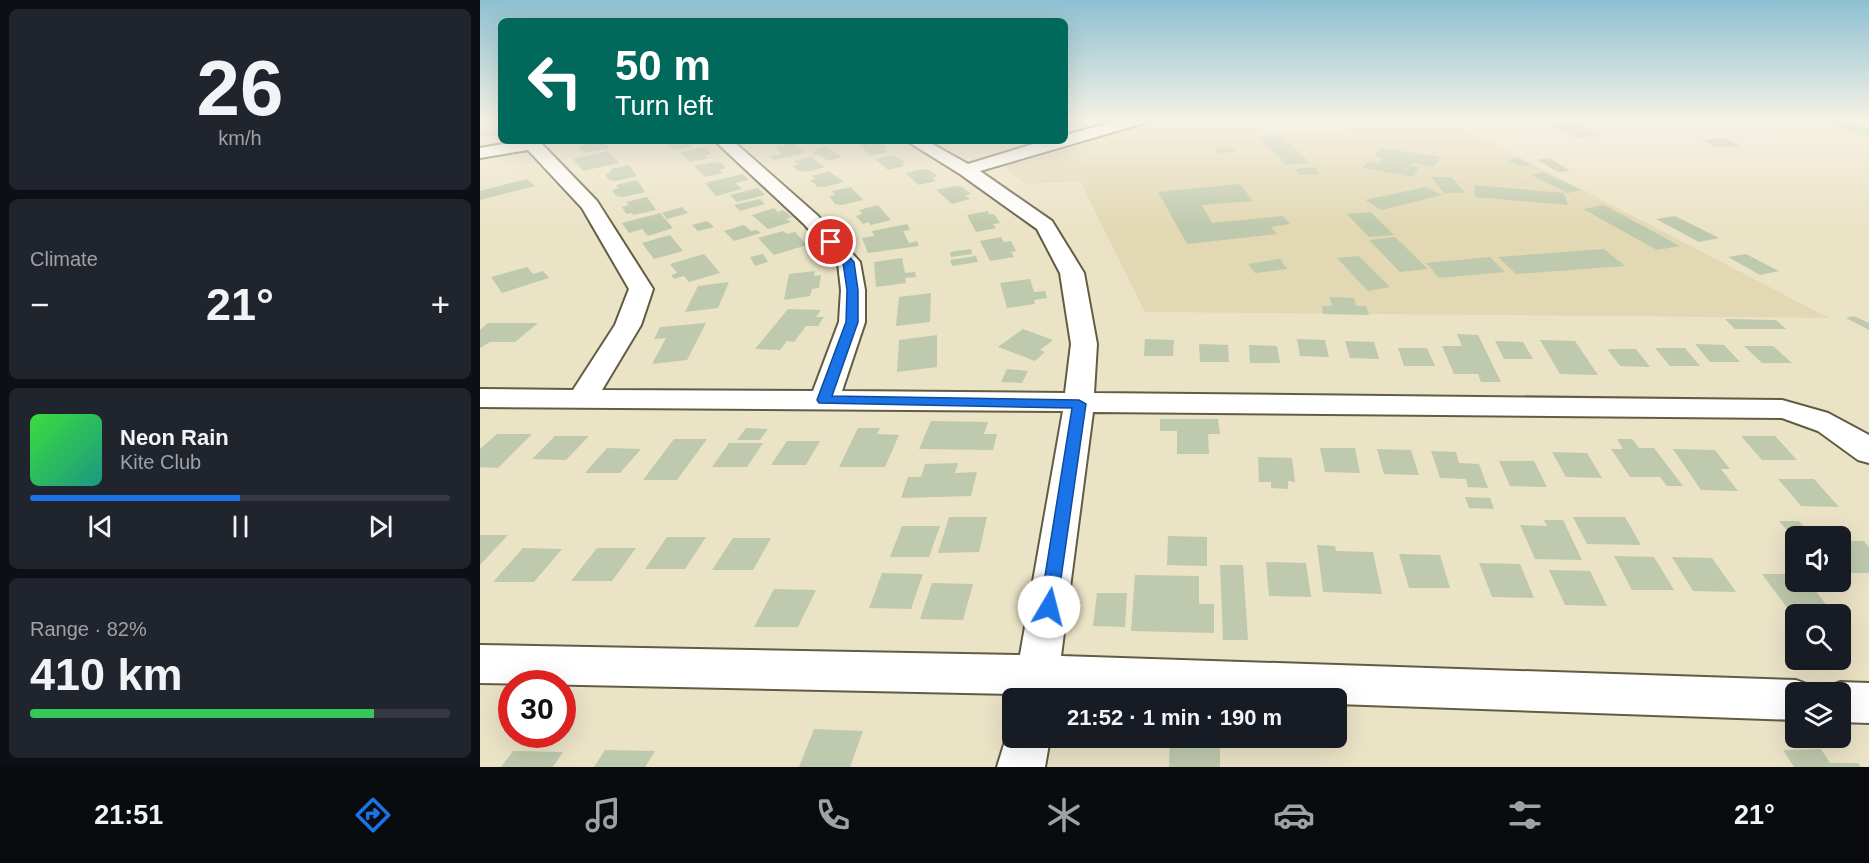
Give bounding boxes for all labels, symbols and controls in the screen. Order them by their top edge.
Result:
icon: left [516,42,594,120]
text: 50 m [615,42,711,89]
text: 26 [197,44,283,132]
text: Turn left [615,91,713,121]
text: km/h [218,127,262,149]
pin [805,216,856,267]
icon: arrive [814,225,847,258]
text: Climate [30,248,98,270]
text: 21° [206,279,274,330]
text: − [30,286,49,323]
text: + [431,286,450,323]
text: Neon Rain [120,425,229,450]
text: Kite Club [120,451,201,473]
icon: previous [84,510,117,543]
icon: pause [224,510,257,543]
icon: next [364,510,397,543]
map controls [1785,526,1851,748]
button: sound [1785,526,1851,592]
position arrow [1017,575,1081,639]
button: search [1785,604,1851,670]
text: Range · 82% [30,618,147,640]
text: 410 km [30,649,183,700]
speed limit sign: 30 [498,670,576,748]
button: layers [1785,682,1851,748]
text: 21:52 · 1 min · 190 m [1067,705,1282,730]
icon: directions [352,794,394,836]
icon: music [582,794,624,836]
icon: phone [812,794,854,836]
icon: climate [1043,794,1085,836]
icon: car [1273,794,1315,836]
icon: filters [1504,794,1546,836]
text: 21:51 [94,800,163,830]
text: 21° [1734,800,1775,830]

